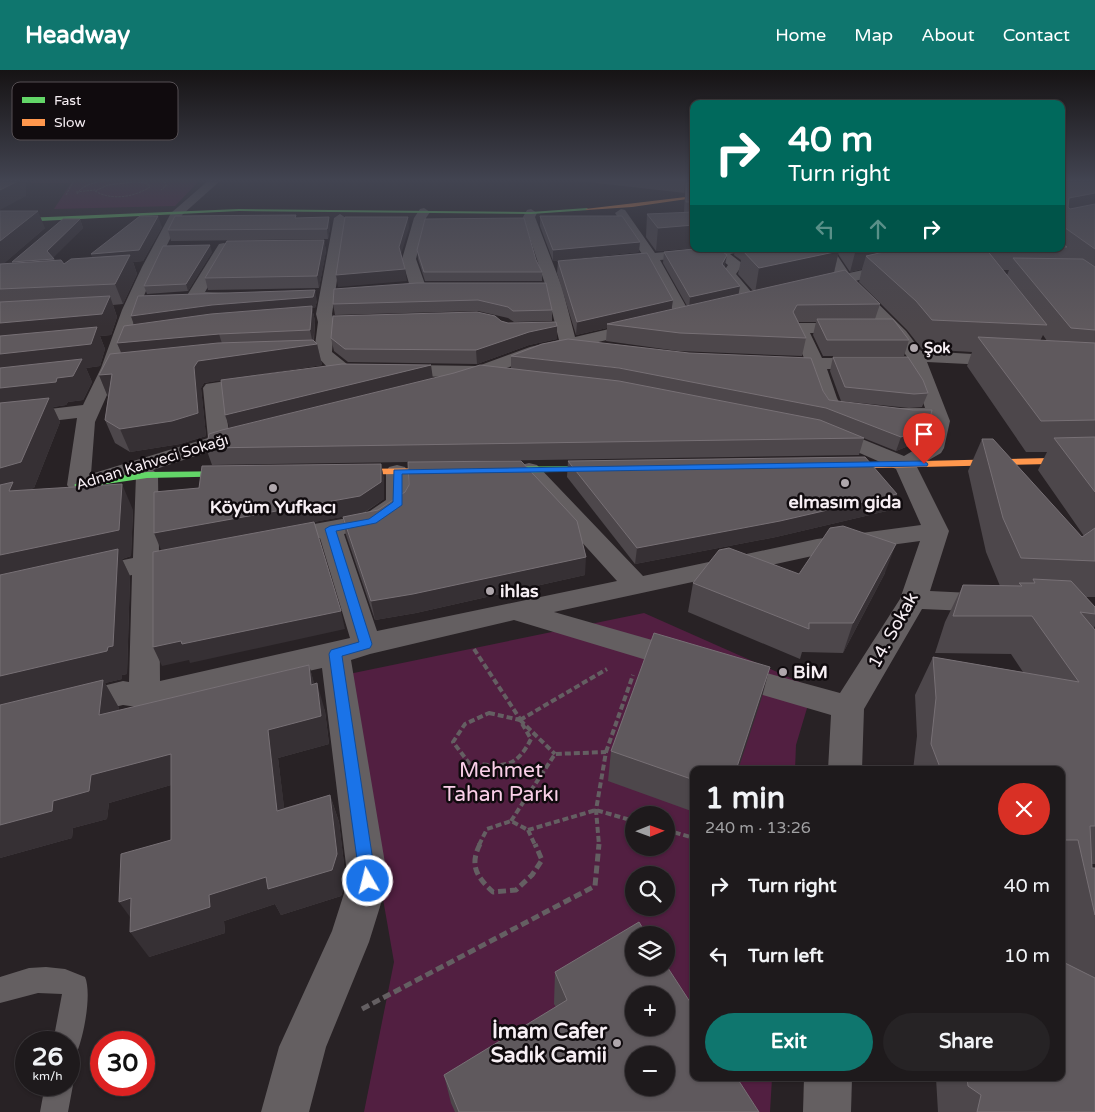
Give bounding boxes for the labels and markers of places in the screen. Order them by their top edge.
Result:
place label: Şok [924,339,951,358]
marker: Şok [908,342,920,354]
pin [903,413,945,464]
marker: elmasım gida [839,477,851,489]
marker: Köyüm Yufkacı [267,482,279,494]
place label: elmasım gida [789,491,901,513]
place label: Köyüm Yufkacı [210,496,336,518]
place label: ihlas [500,580,539,602]
marker: ihlas [484,585,496,597]
place label: BİM [793,661,828,683]
marker: BİM [777,666,789,678]
place label: İmam Cafer Sadık Camii [491,1019,608,1068]
marker: İmam Cafer Sadık Camii [611,1037,623,1049]

